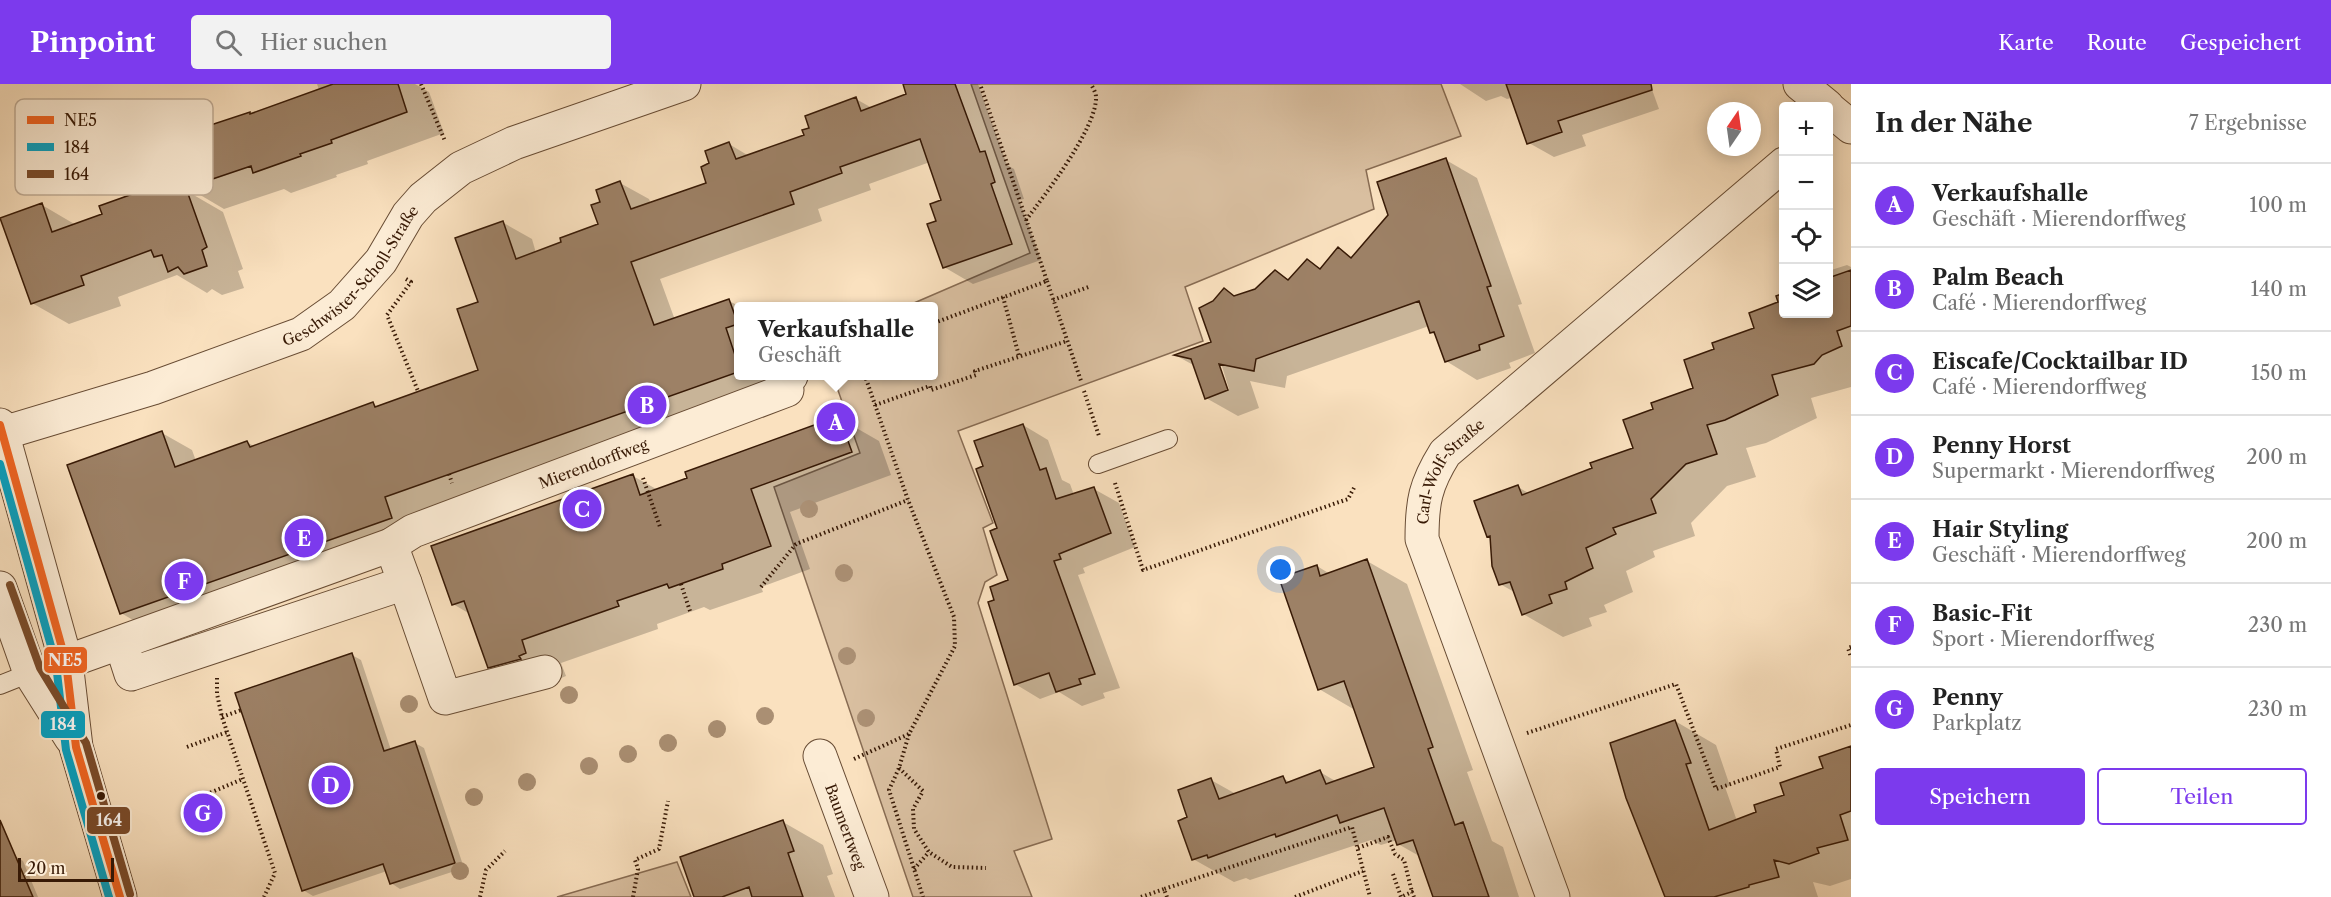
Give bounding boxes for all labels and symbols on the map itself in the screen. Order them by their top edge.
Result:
legend [15,99,213,195]
north arrow [1707,102,1761,156]
text: NE5 [64,110,97,130]
text: 184 [64,137,89,157]
text: 164 [64,164,89,184]
street label: Geschwister-Scholl-Straße [279,201,422,350]
pin: B [628,382,666,428]
pin: A [816,400,856,444]
street label: Carl-Wolf-Straße [1413,414,1488,525]
street label: Mierendorffweg [536,434,651,492]
pin: C [562,486,602,532]
pin: E [284,516,324,560]
your location [1266,555,1295,584]
pin: F [164,558,204,604]
line badge: NE5 [43,646,88,674]
text: NE5 [48,650,82,670]
line badge: 184 [40,710,86,739]
text: 184 [50,714,76,734]
pin: D [312,762,350,808]
street label: Baumertweg [821,781,870,872]
unlabelled marker [95,790,107,802]
pin: G [184,790,222,836]
line badge: 164 [86,806,131,835]
text: 164 [96,810,122,830]
scale bar [18,855,114,882]

